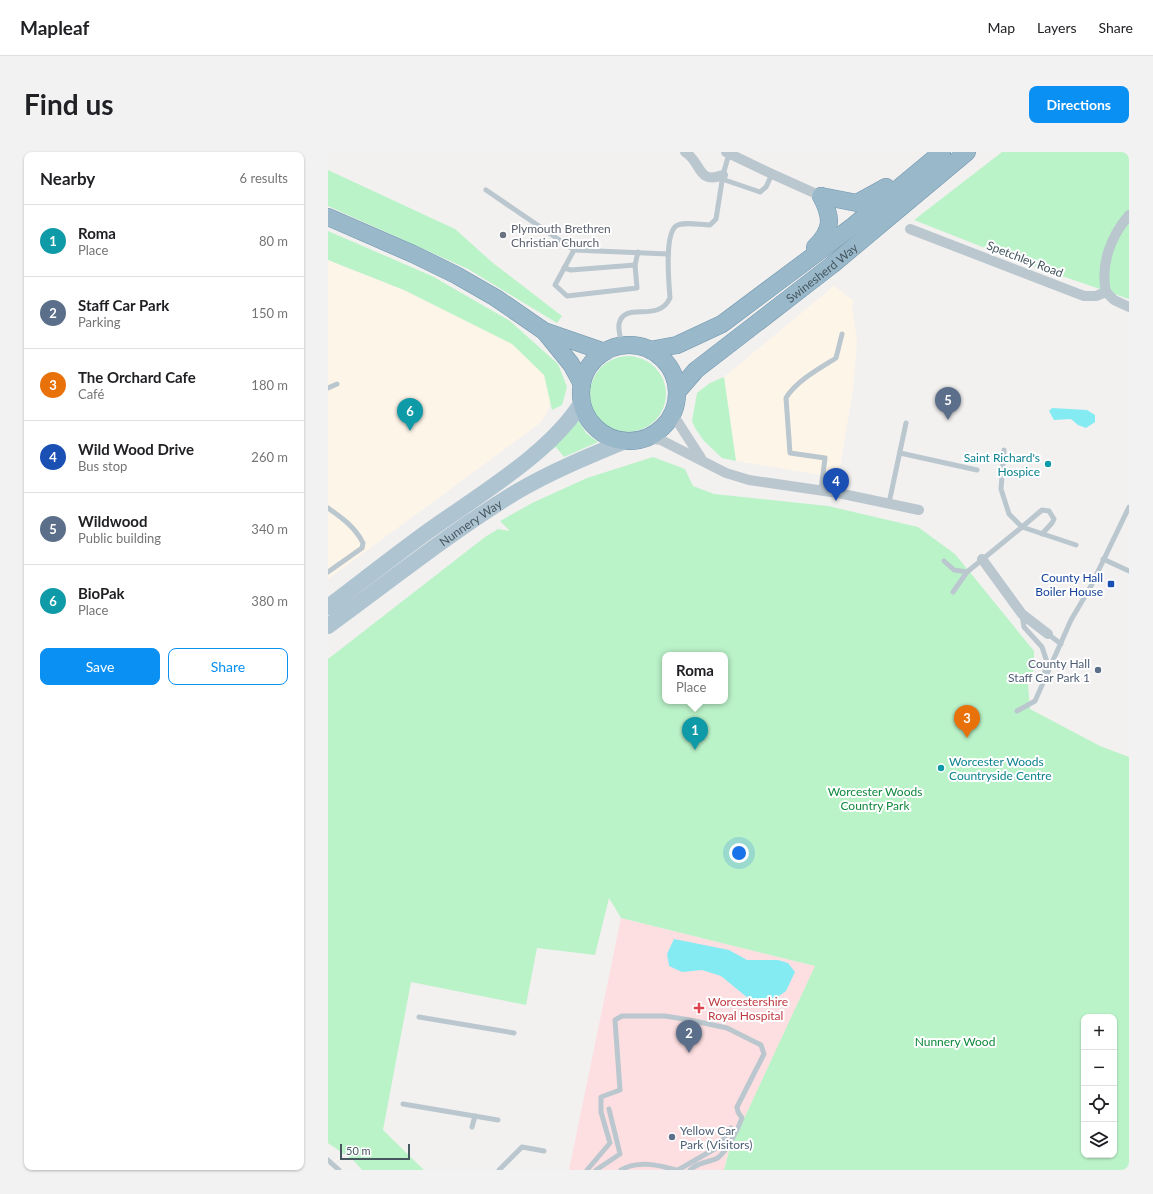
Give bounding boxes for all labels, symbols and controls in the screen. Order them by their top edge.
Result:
text: Mapleaf [20,16,89,39]
text: Map [987,19,1015,36]
text: Layers [1037,19,1077,36]
text: Share [1099,19,1133,36]
button: Directions [1029,86,1129,123]
text: Find us [24,87,114,121]
text: Nearby [40,168,95,189]
text: 6 results [240,170,288,186]
place label: Plymouth Brethren Christian Church [511,221,611,250]
text: Roma [78,224,116,242]
marker: Plymouth Brethren Christian Church [498,230,508,240]
text: 1 [49,233,57,249]
text: 80 m [259,233,288,249]
street label: Spetchley Road [985,238,1065,280]
street label: Swinesherd Way [783,239,861,306]
text: Place [78,242,108,258]
text: Staff Car Park [78,296,169,314]
text: 2 [49,305,57,321]
text: 150 m [251,305,288,321]
text: Parking [78,314,121,330]
text: The Orchard Cafe [78,368,196,386]
text: 3 [49,377,57,393]
text: 180 m [251,377,288,393]
text: Café [78,386,104,402]
pin: 5 [935,387,961,420]
pin: 6 [397,398,423,431]
text: Wild Wood Drive [78,440,194,458]
text: 4 [49,449,57,465]
text: 260 m [251,449,288,465]
place label: Saint Richard's Hospice [964,450,1040,479]
text: Bus stop [78,458,127,474]
marker: Saint Richard's Hospice [1043,459,1053,469]
pin: 4 [823,468,849,501]
street label: Nunnery Way [436,495,505,549]
text: Wildwood [78,512,147,530]
text: 5 [49,521,57,537]
text: 340 m [251,521,288,537]
text: Public building [78,530,161,546]
place label: County Hall Boiler House [1035,570,1103,599]
marker: County Hall Boiler House [1106,579,1116,589]
text: BioPak [78,584,125,602]
text: 6 [49,593,57,609]
text: 380 m [251,593,288,609]
text: Place [78,602,108,618]
button: Save [40,648,160,685]
button: Share [168,648,288,685]
popup [662,652,728,704]
place label: County Hall Staff Car Park 1 [1008,656,1090,685]
text: Roma [676,661,714,679]
marker: County Hall Staff Car Park 1 [1093,665,1103,675]
text: Place [676,679,706,695]
pin: 3 [954,705,980,738]
pin: 1 [682,717,708,750]
place label: Worcester Woods Countryside Centre [949,754,1052,783]
marker: Worcester Woods Countryside Centre [936,763,946,773]
park label: Worcester Woods Country Park [828,784,922,813]
your location [729,843,749,863]
place label: Worcestershire Royal Hospital [708,994,788,1023]
marker: Worcestershire Royal Hospital [693,1002,705,1014]
map controls [1081,1014,1117,1158]
button: + [1081,1014,1117,1050]
pin: 2 [676,1020,702,1053]
park label: Nunnery Wood [915,1034,995,1049]
button: − [1081,1050,1117,1086]
button: locate [1081,1086,1117,1122]
button: layers [1081,1122,1117,1158]
place label: Yellow Car Park (Visitors) [680,1123,752,1152]
marker: Yellow Car Park (Visitors) [667,1132,677,1142]
scale bar [340,1142,410,1161]
text: 50 m [346,1144,371,1157]

